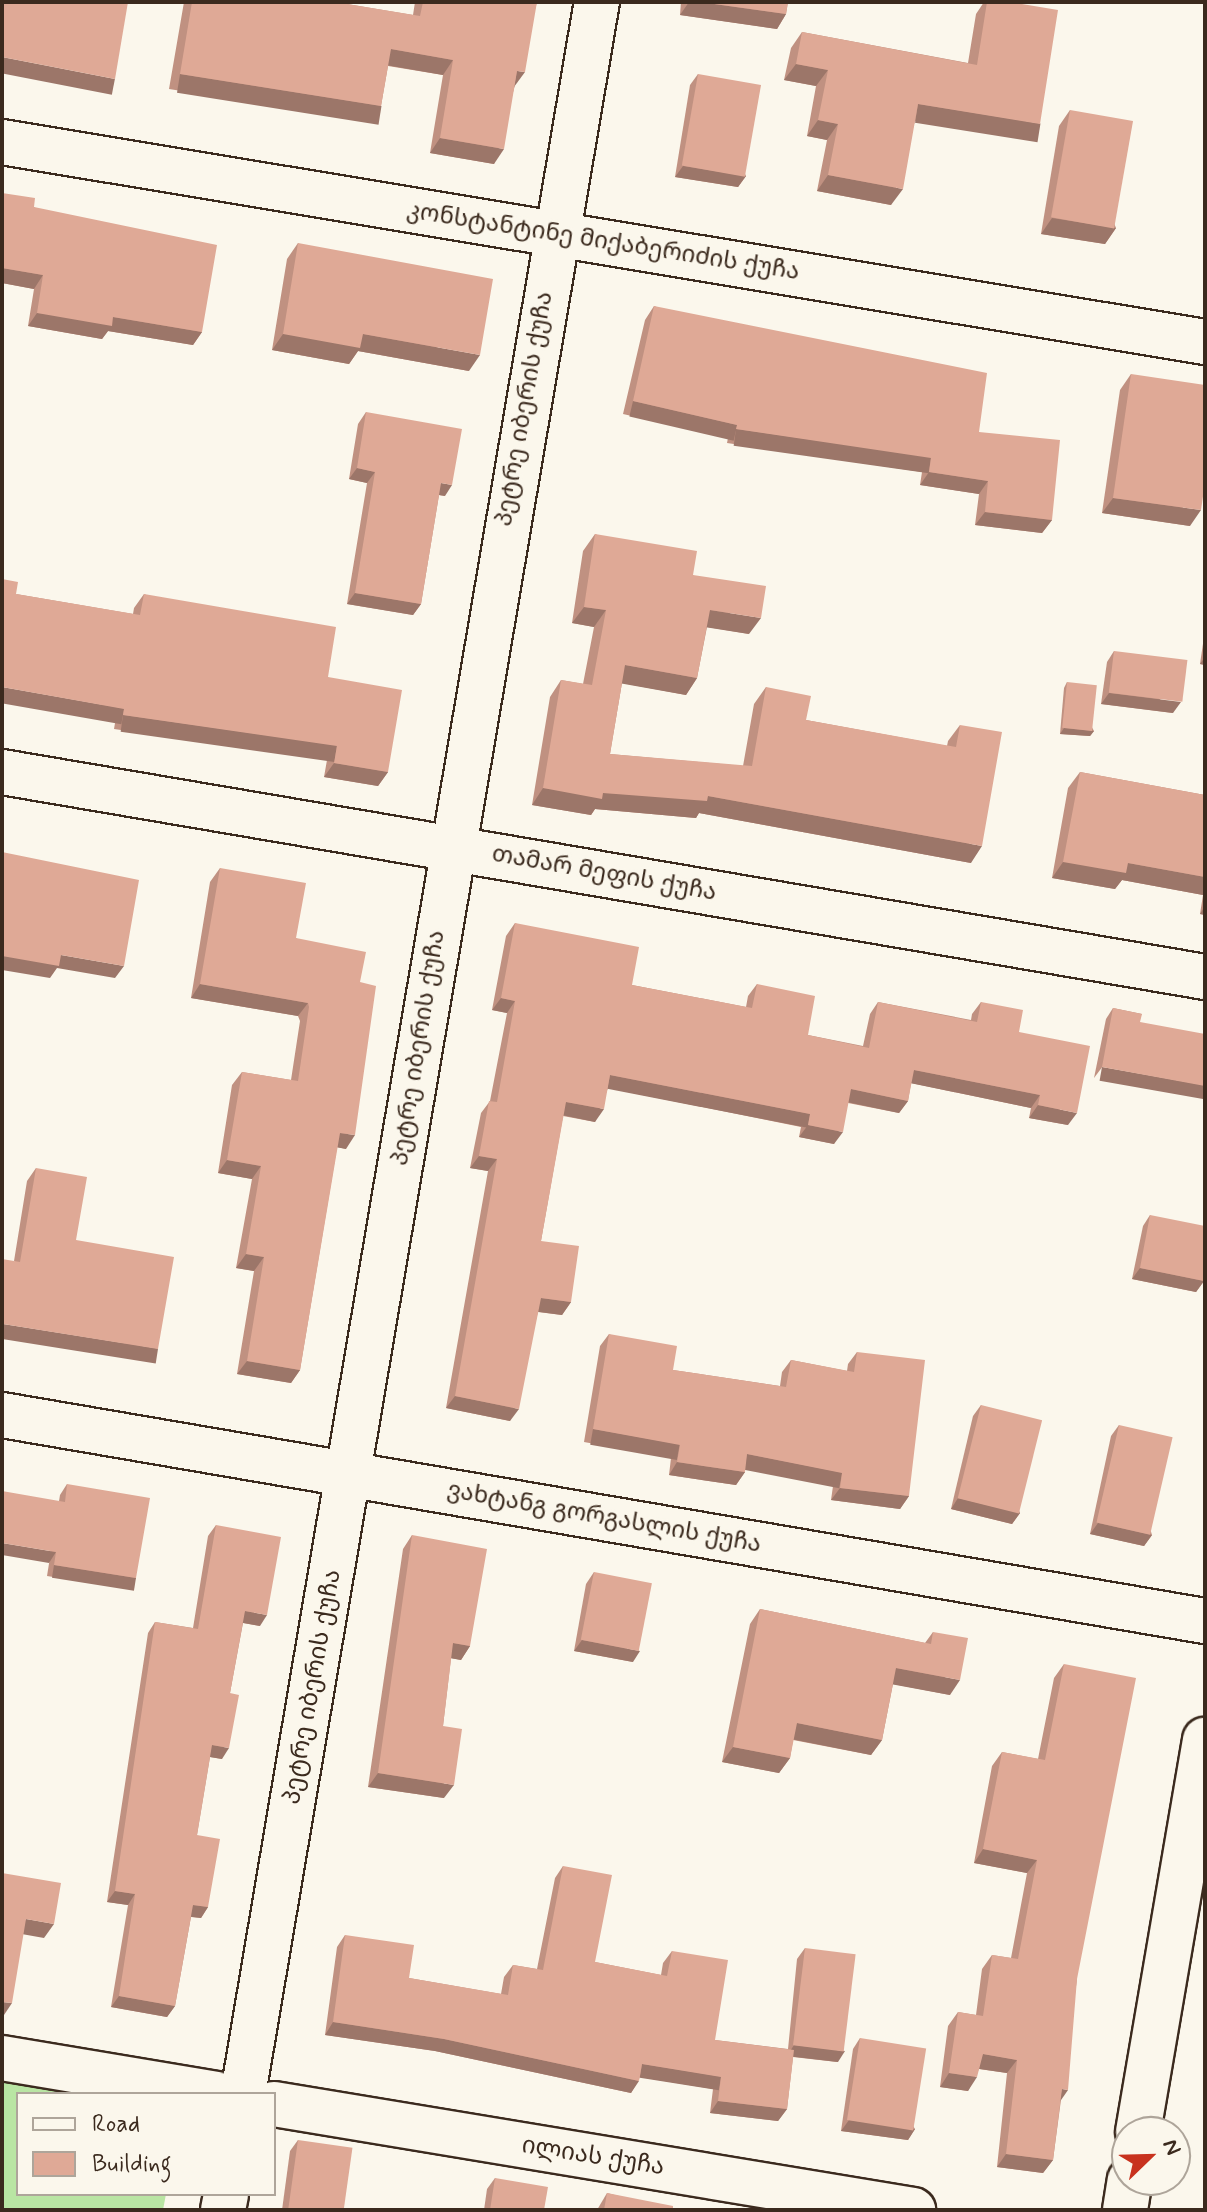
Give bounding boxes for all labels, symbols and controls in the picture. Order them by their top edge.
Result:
street label: კონსტანტინე მიქაბერიძის ქუჩა [405,197,801,287]
street label: პეტრე იბერის ქუჩა [490,289,560,529]
street label: თამარ მეფის ქუჩა [490,840,718,908]
street label: პეტრე იბერის ქუჩა [386,928,452,1168]
street label: ვახტანგ გორგასლის ქუჩა [445,1476,763,1560]
street label: პეტრე იბერის ქუჩა [278,1567,348,1807]
legend [16,2092,276,2196]
text: Road [92,2109,140,2140]
north arrow [1111,2116,1191,2196]
street label: ილიას ქუჩა [520,2132,666,2182]
text: N [1156,2135,1187,2160]
text: Building [92,2149,172,2180]

